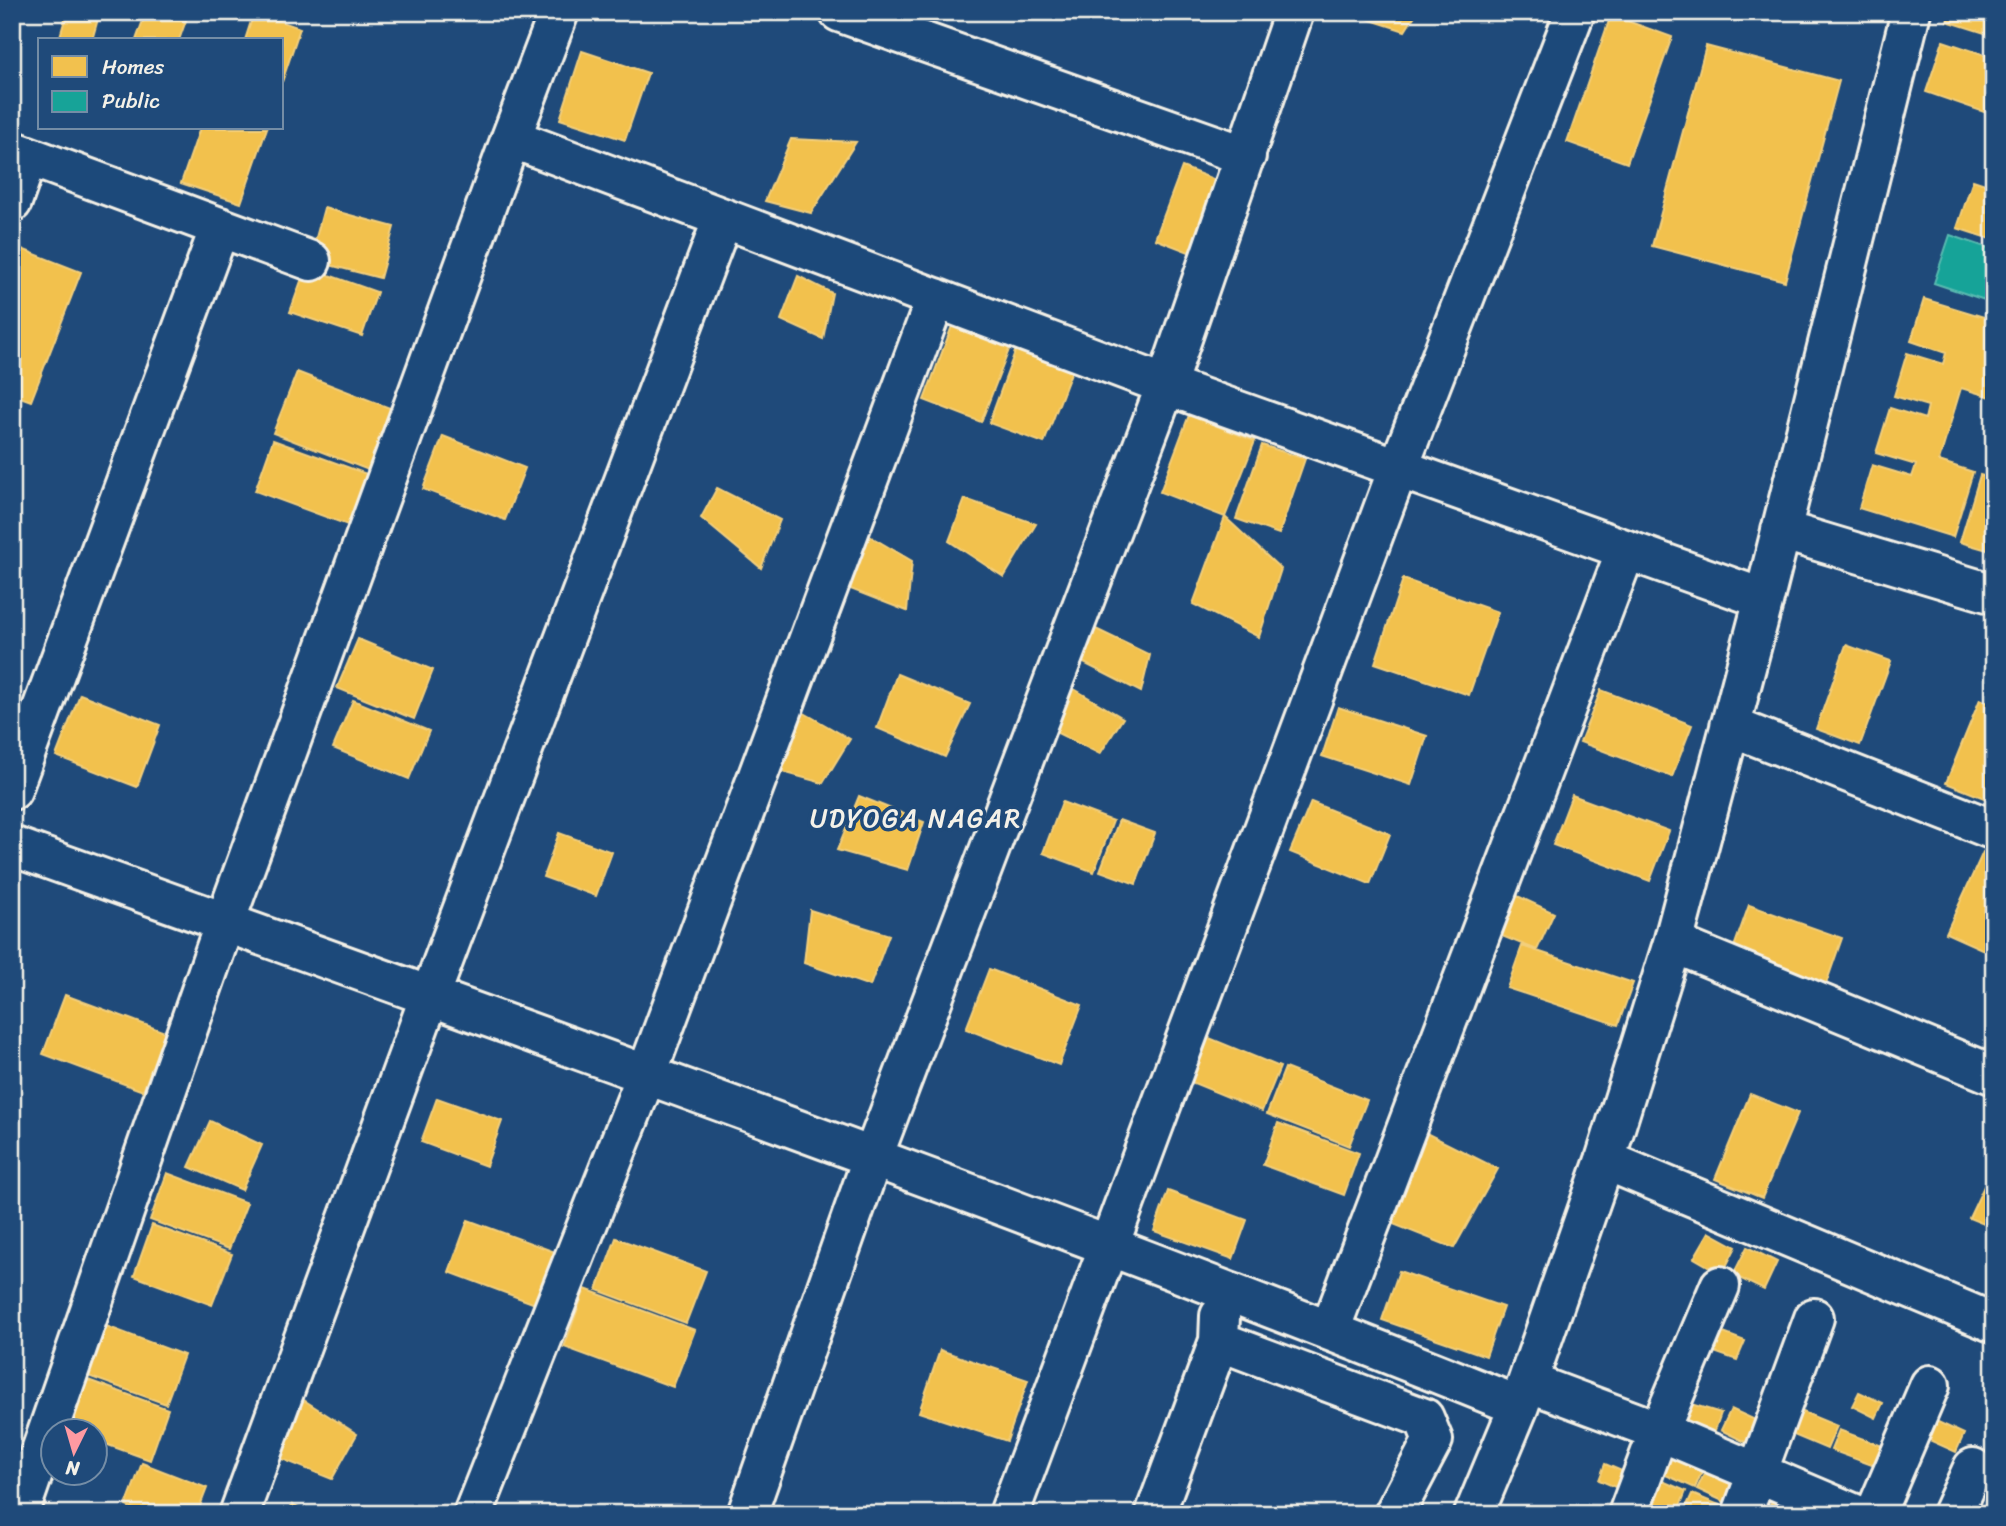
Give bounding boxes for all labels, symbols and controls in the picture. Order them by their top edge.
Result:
legend [38,38,284,130]
text: Homes [102,48,164,86]
text: Public [102,82,160,120]
district label: UDYOGA NAGAR [810,795,1022,841]
north arrow [38,1418,108,1488]
text: N [64,1451,82,1486]

